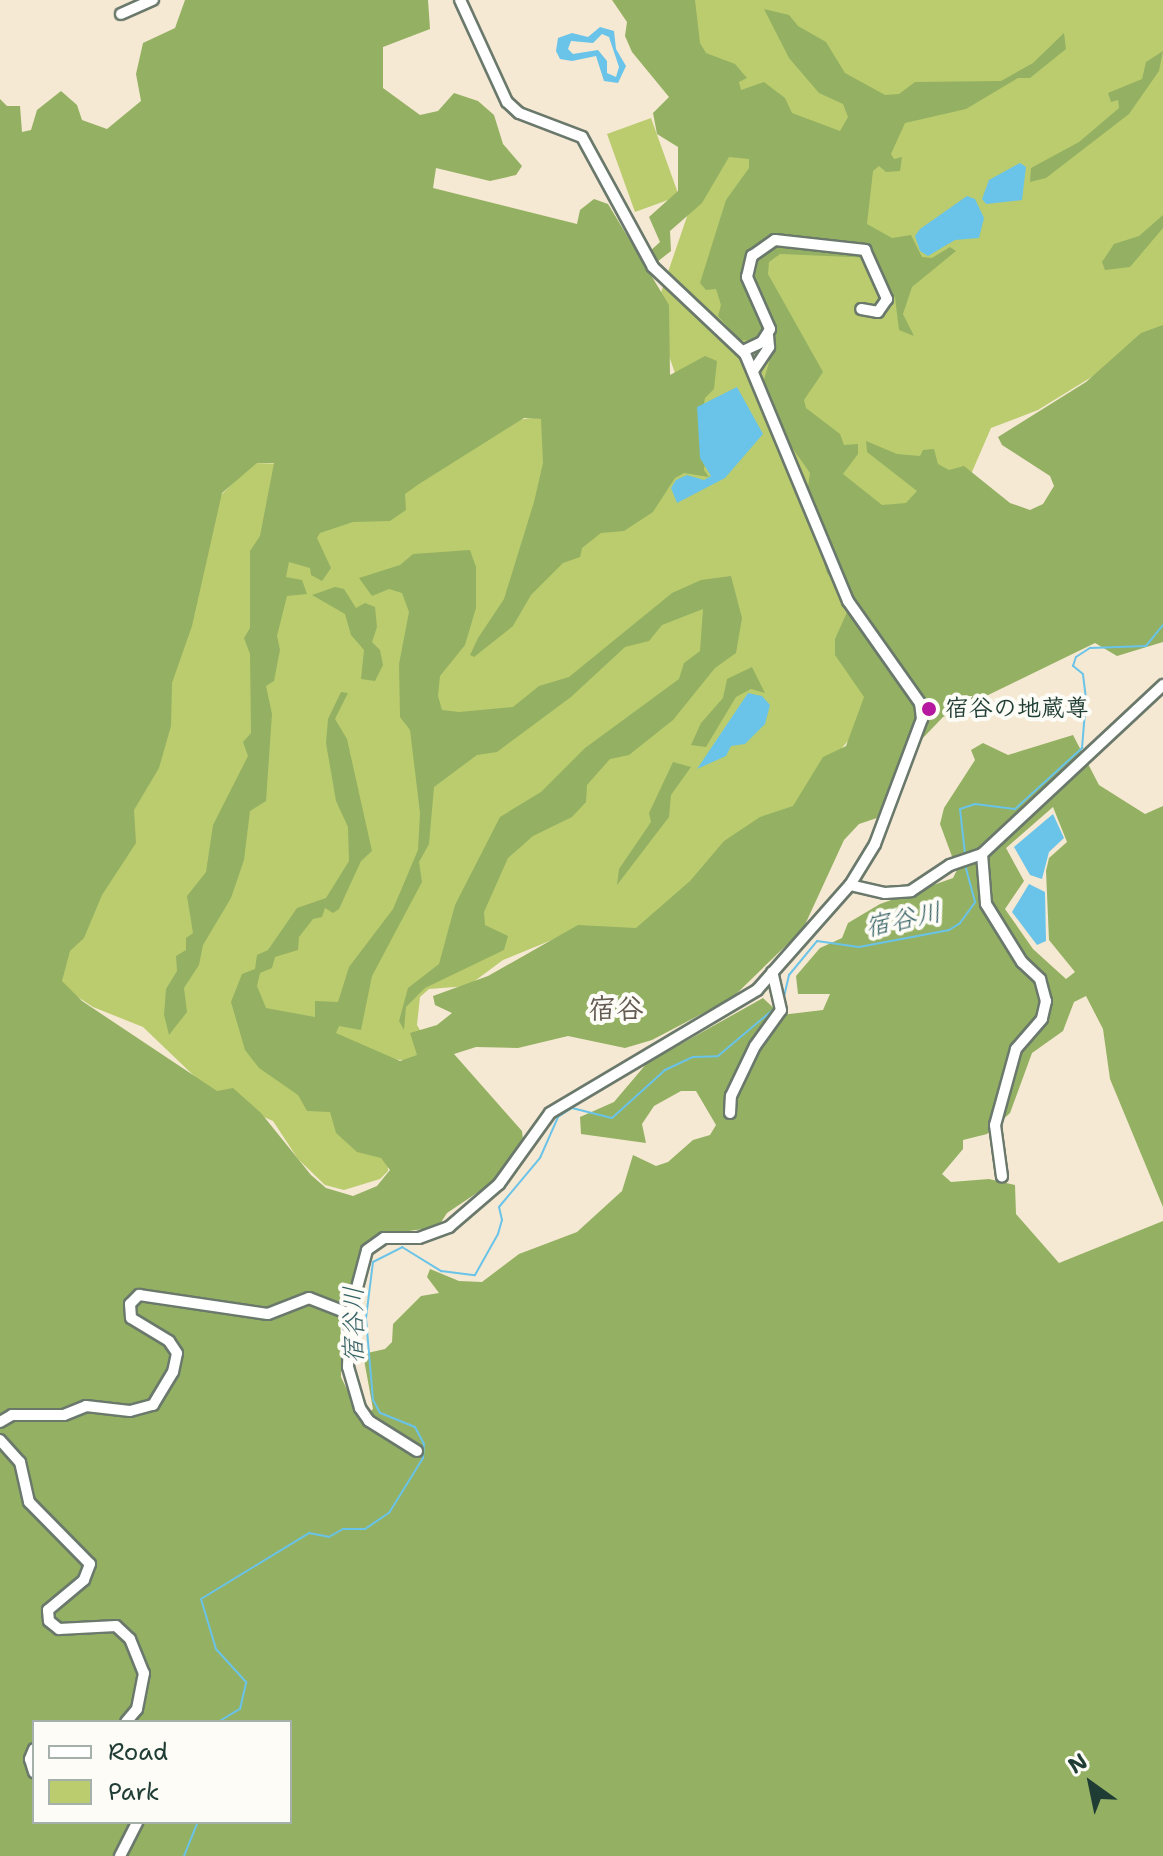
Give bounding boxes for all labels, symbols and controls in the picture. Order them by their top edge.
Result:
place label: 宿谷の地蔵尊 [945,695,1089,723]
marker: 宿谷の地蔵尊 [920,700,938,718]
water label: 宿谷川 [862,896,944,942]
district label: 宿谷 [588,991,644,1025]
water label: 宿谷川 [337,1286,369,1364]
legend [32,1720,292,1824]
text: Road [108,1736,168,1768]
north arrow [1051,1744,1131,1824]
text: N [1062,1747,1093,1780]
text: Park [108,1776,160,1808]

